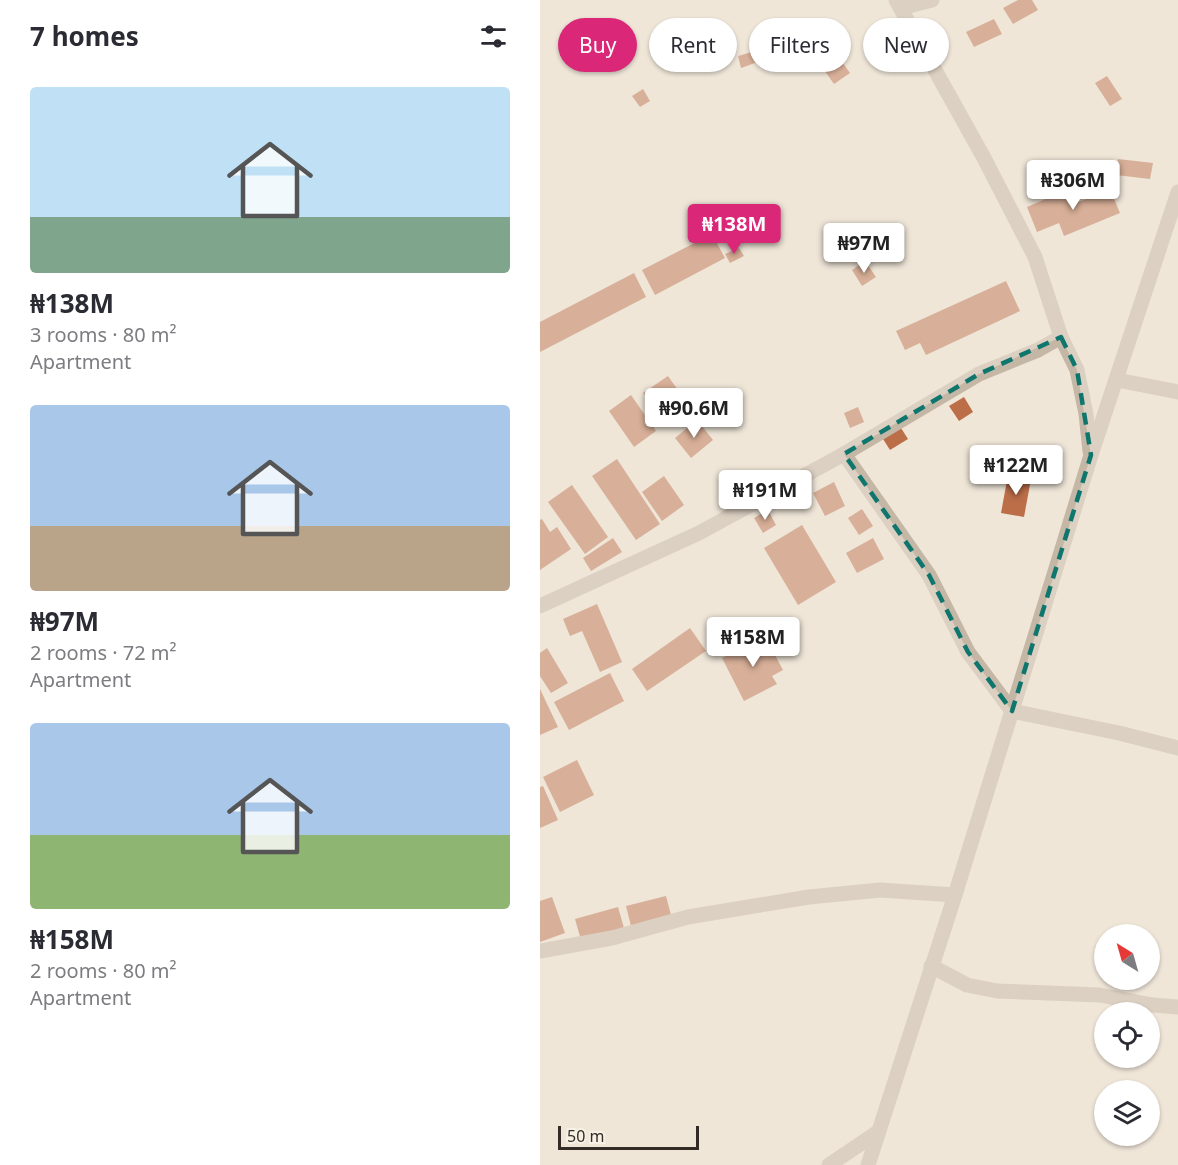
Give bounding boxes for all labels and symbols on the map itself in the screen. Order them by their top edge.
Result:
pin: ₦306M [1031,160,1115,211]
pin: ₦138M [692,204,776,255]
pin: ₦97M [828,223,900,274]
pin: ₦90.6M [645,388,743,439]
pin: ₦122M [974,445,1058,496]
pin: ₦191M [723,470,807,521]
pin: ₦158M [711,617,795,668]
north arrow [1094,924,1160,990]
scale bar [558,1123,699,1150]

